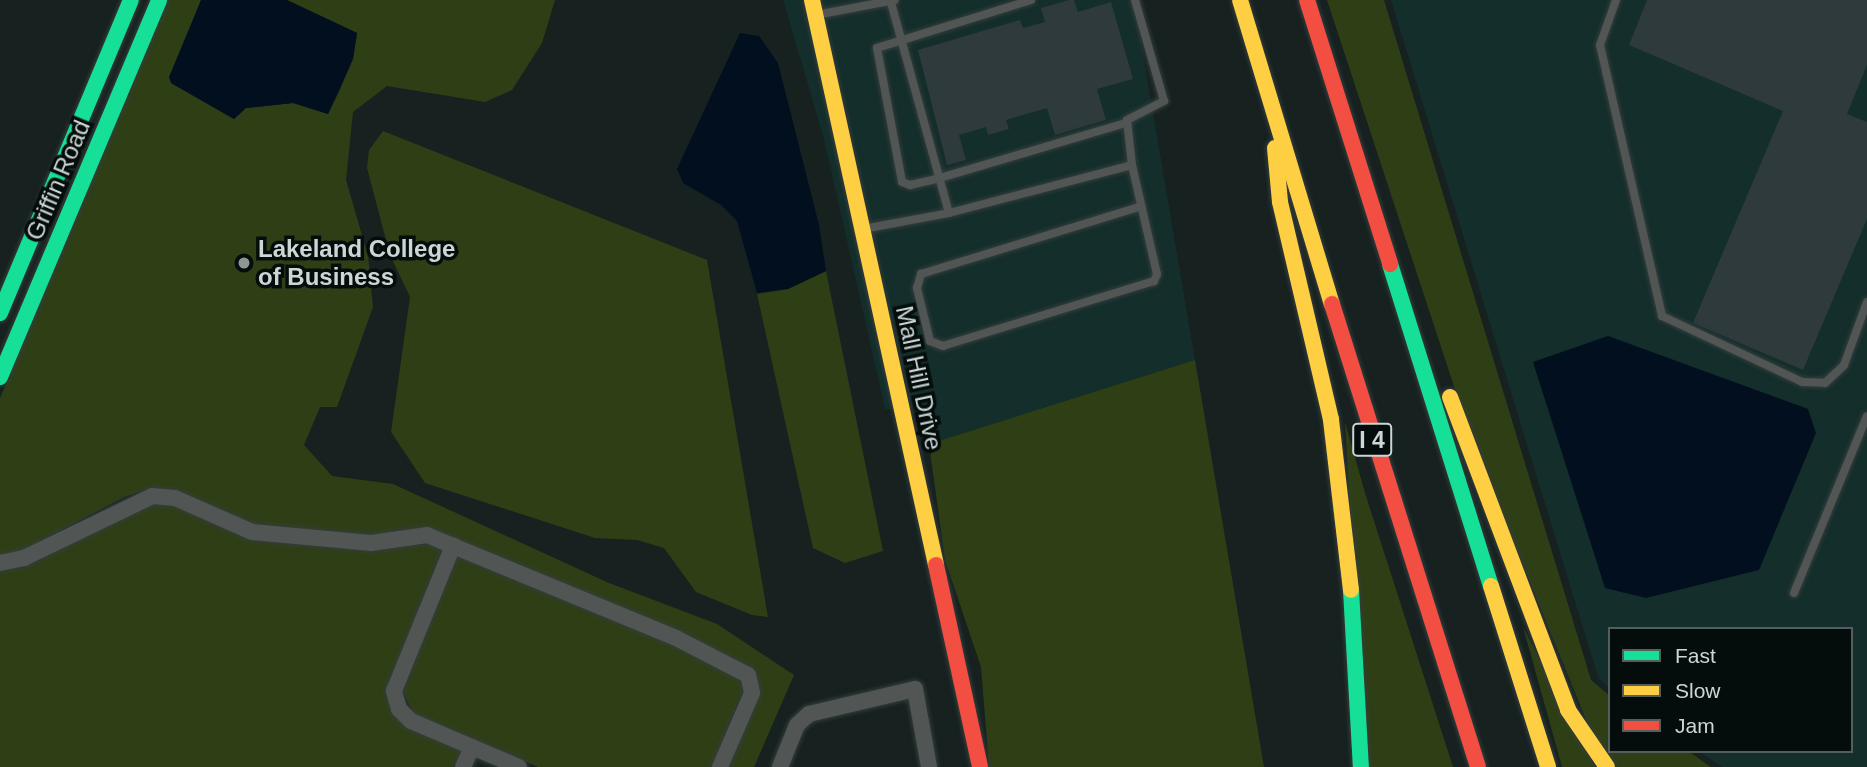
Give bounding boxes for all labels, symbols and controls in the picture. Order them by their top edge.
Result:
street label: Griffin Road [20,116,96,244]
place label: Lakeland College of Business [258,235,455,291]
marker: Lakeland College of Business [236,255,252,271]
street label: Mall Hill Drive [890,303,948,453]
road number: I 4 [1351,420,1393,460]
legend [1608,627,1853,753]
text: Fast [1675,644,1716,667]
text: Slow [1675,679,1721,702]
text: Jam [1675,714,1715,737]

